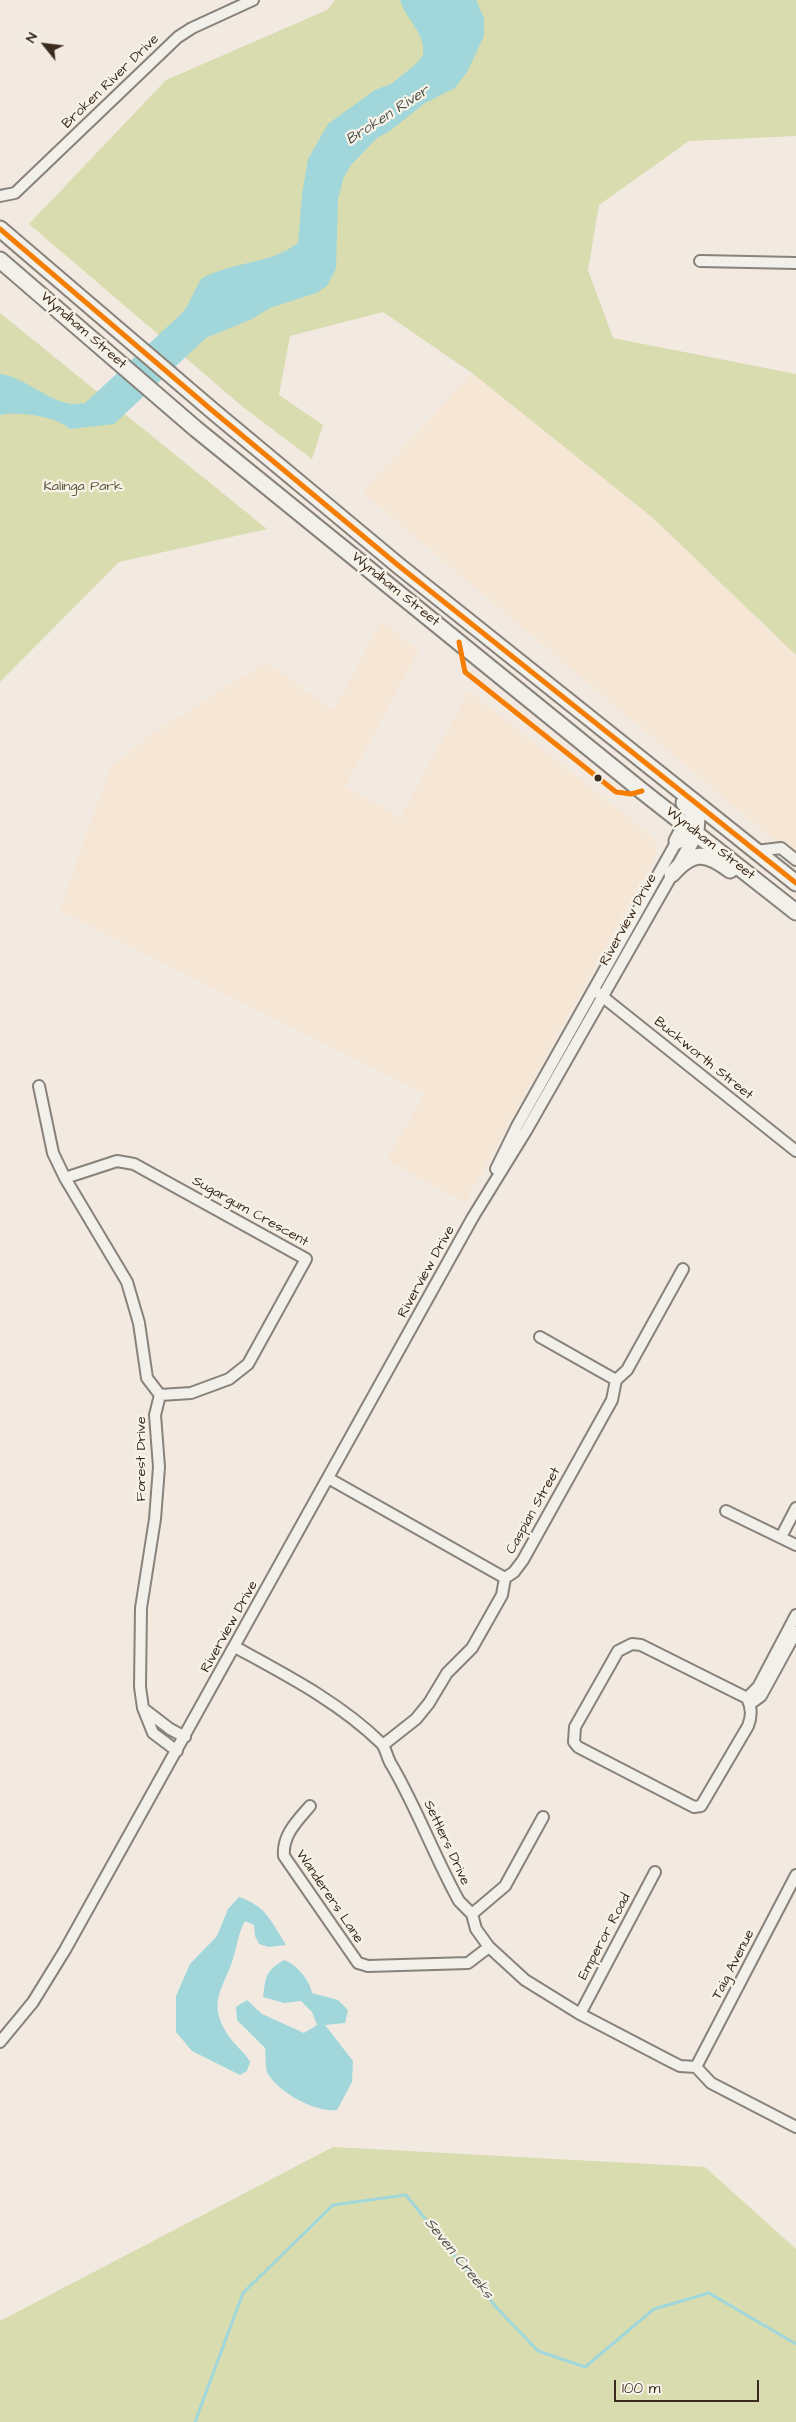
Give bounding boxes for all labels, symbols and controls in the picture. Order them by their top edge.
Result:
north arrow [20,20,70,70]
text: N [21,29,43,46]
street label: Broken River Drive [59,31,163,133]
water label: Broken River [343,82,433,150]
street label: Wyndham Street [36,289,130,373]
park label: Kalinga Park [43,479,123,495]
street label: Wyndham Street [347,549,443,631]
unlabelled marker [593,773,603,783]
street label: Wyndham Street [662,804,758,884]
street label: Riverview Drive [597,871,661,969]
street label: Buckworth Street [650,1014,756,1104]
street label: Sugargum Crescent [189,1173,311,1251]
street label: Riverview Drive [395,1223,459,1321]
street label: Forest Drive [134,1417,150,1501]
street label: Caspian Street [503,1465,565,1557]
street label: Riverview Drive [198,1578,262,1676]
street label: Settlers Drive [419,1798,473,1888]
street label: Wanderers Lane [292,1847,366,1947]
street label: Emperor Road [575,1891,635,1983]
street label: Taig Avenue [709,1927,759,2003]
water label: Seven Creeks [420,2215,496,2303]
scale bar [616,2370,761,2402]
text: 100 m [622,2378,661,2399]

